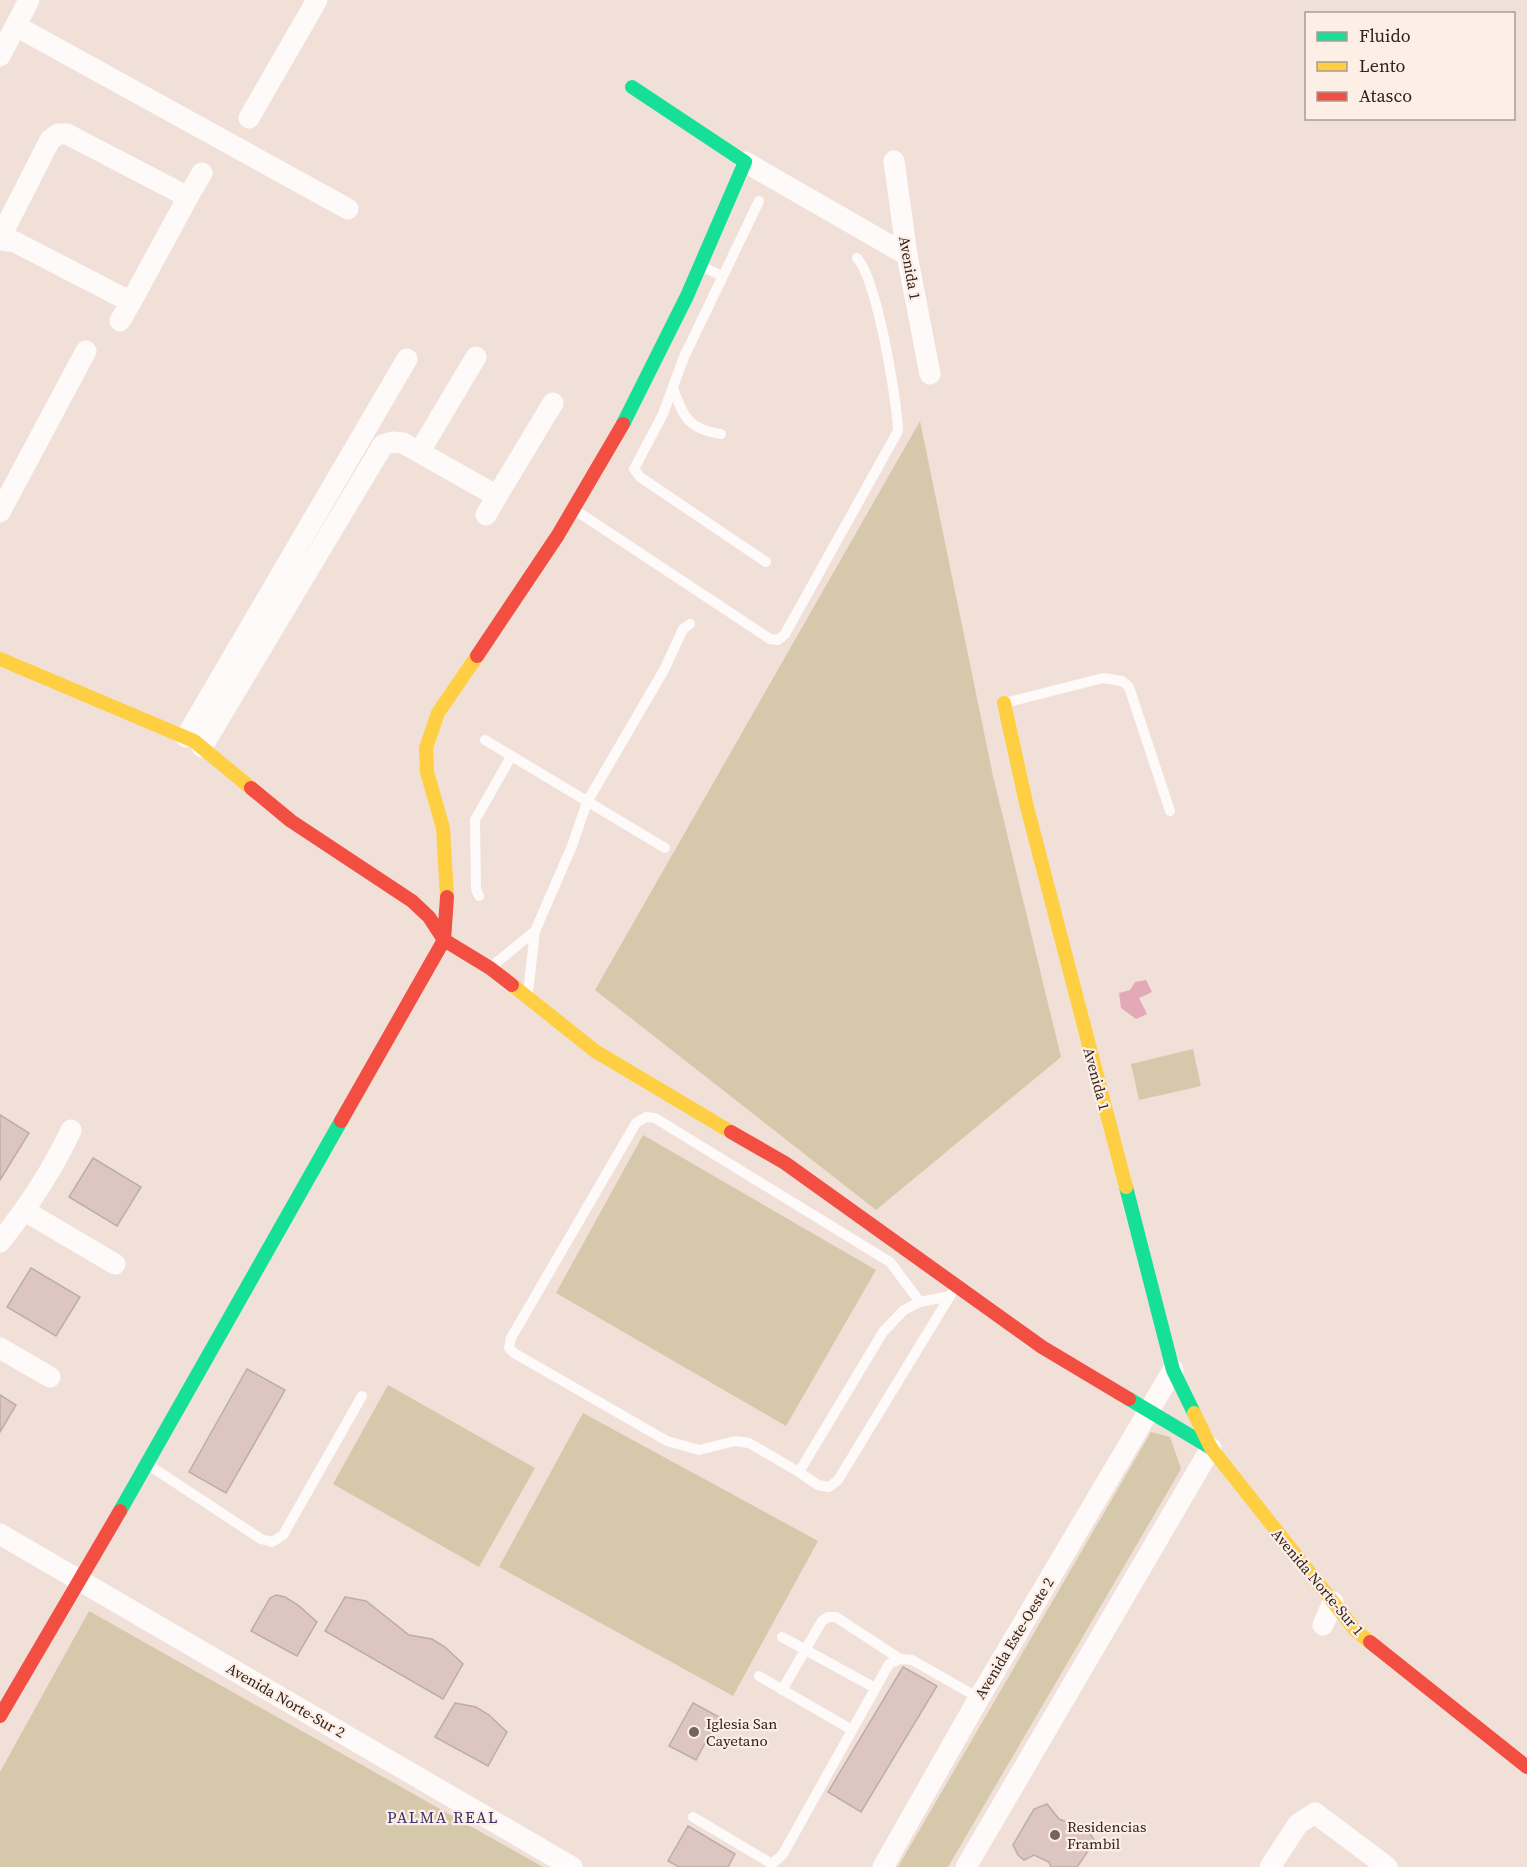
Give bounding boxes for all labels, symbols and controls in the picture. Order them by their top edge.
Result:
legend [1305,12,1515,120]
text: Fluido [1359,23,1411,48]
text: Lento [1359,53,1406,78]
text: Atasco [1359,83,1412,108]
street label: Avenida 1 [894,234,926,302]
street label: Avenida 1 [1079,1045,1115,1113]
street label: Avenida Norte-Sur 1 [1267,1524,1369,1640]
street label: Avenida Este-Oeste 2 [969,1573,1059,1703]
street label: Avenida Norte-Sur 2 [223,1657,349,1743]
place label: Iglesia San Cayetano [706,1713,777,1751]
marker: Iglesia San Cayetano [687,1725,701,1739]
district label: PALMA REAL [387,1806,499,1828]
place label: Residencias Frambil [1067,1816,1146,1854]
marker: Residencias Frambil [1048,1828,1062,1842]

